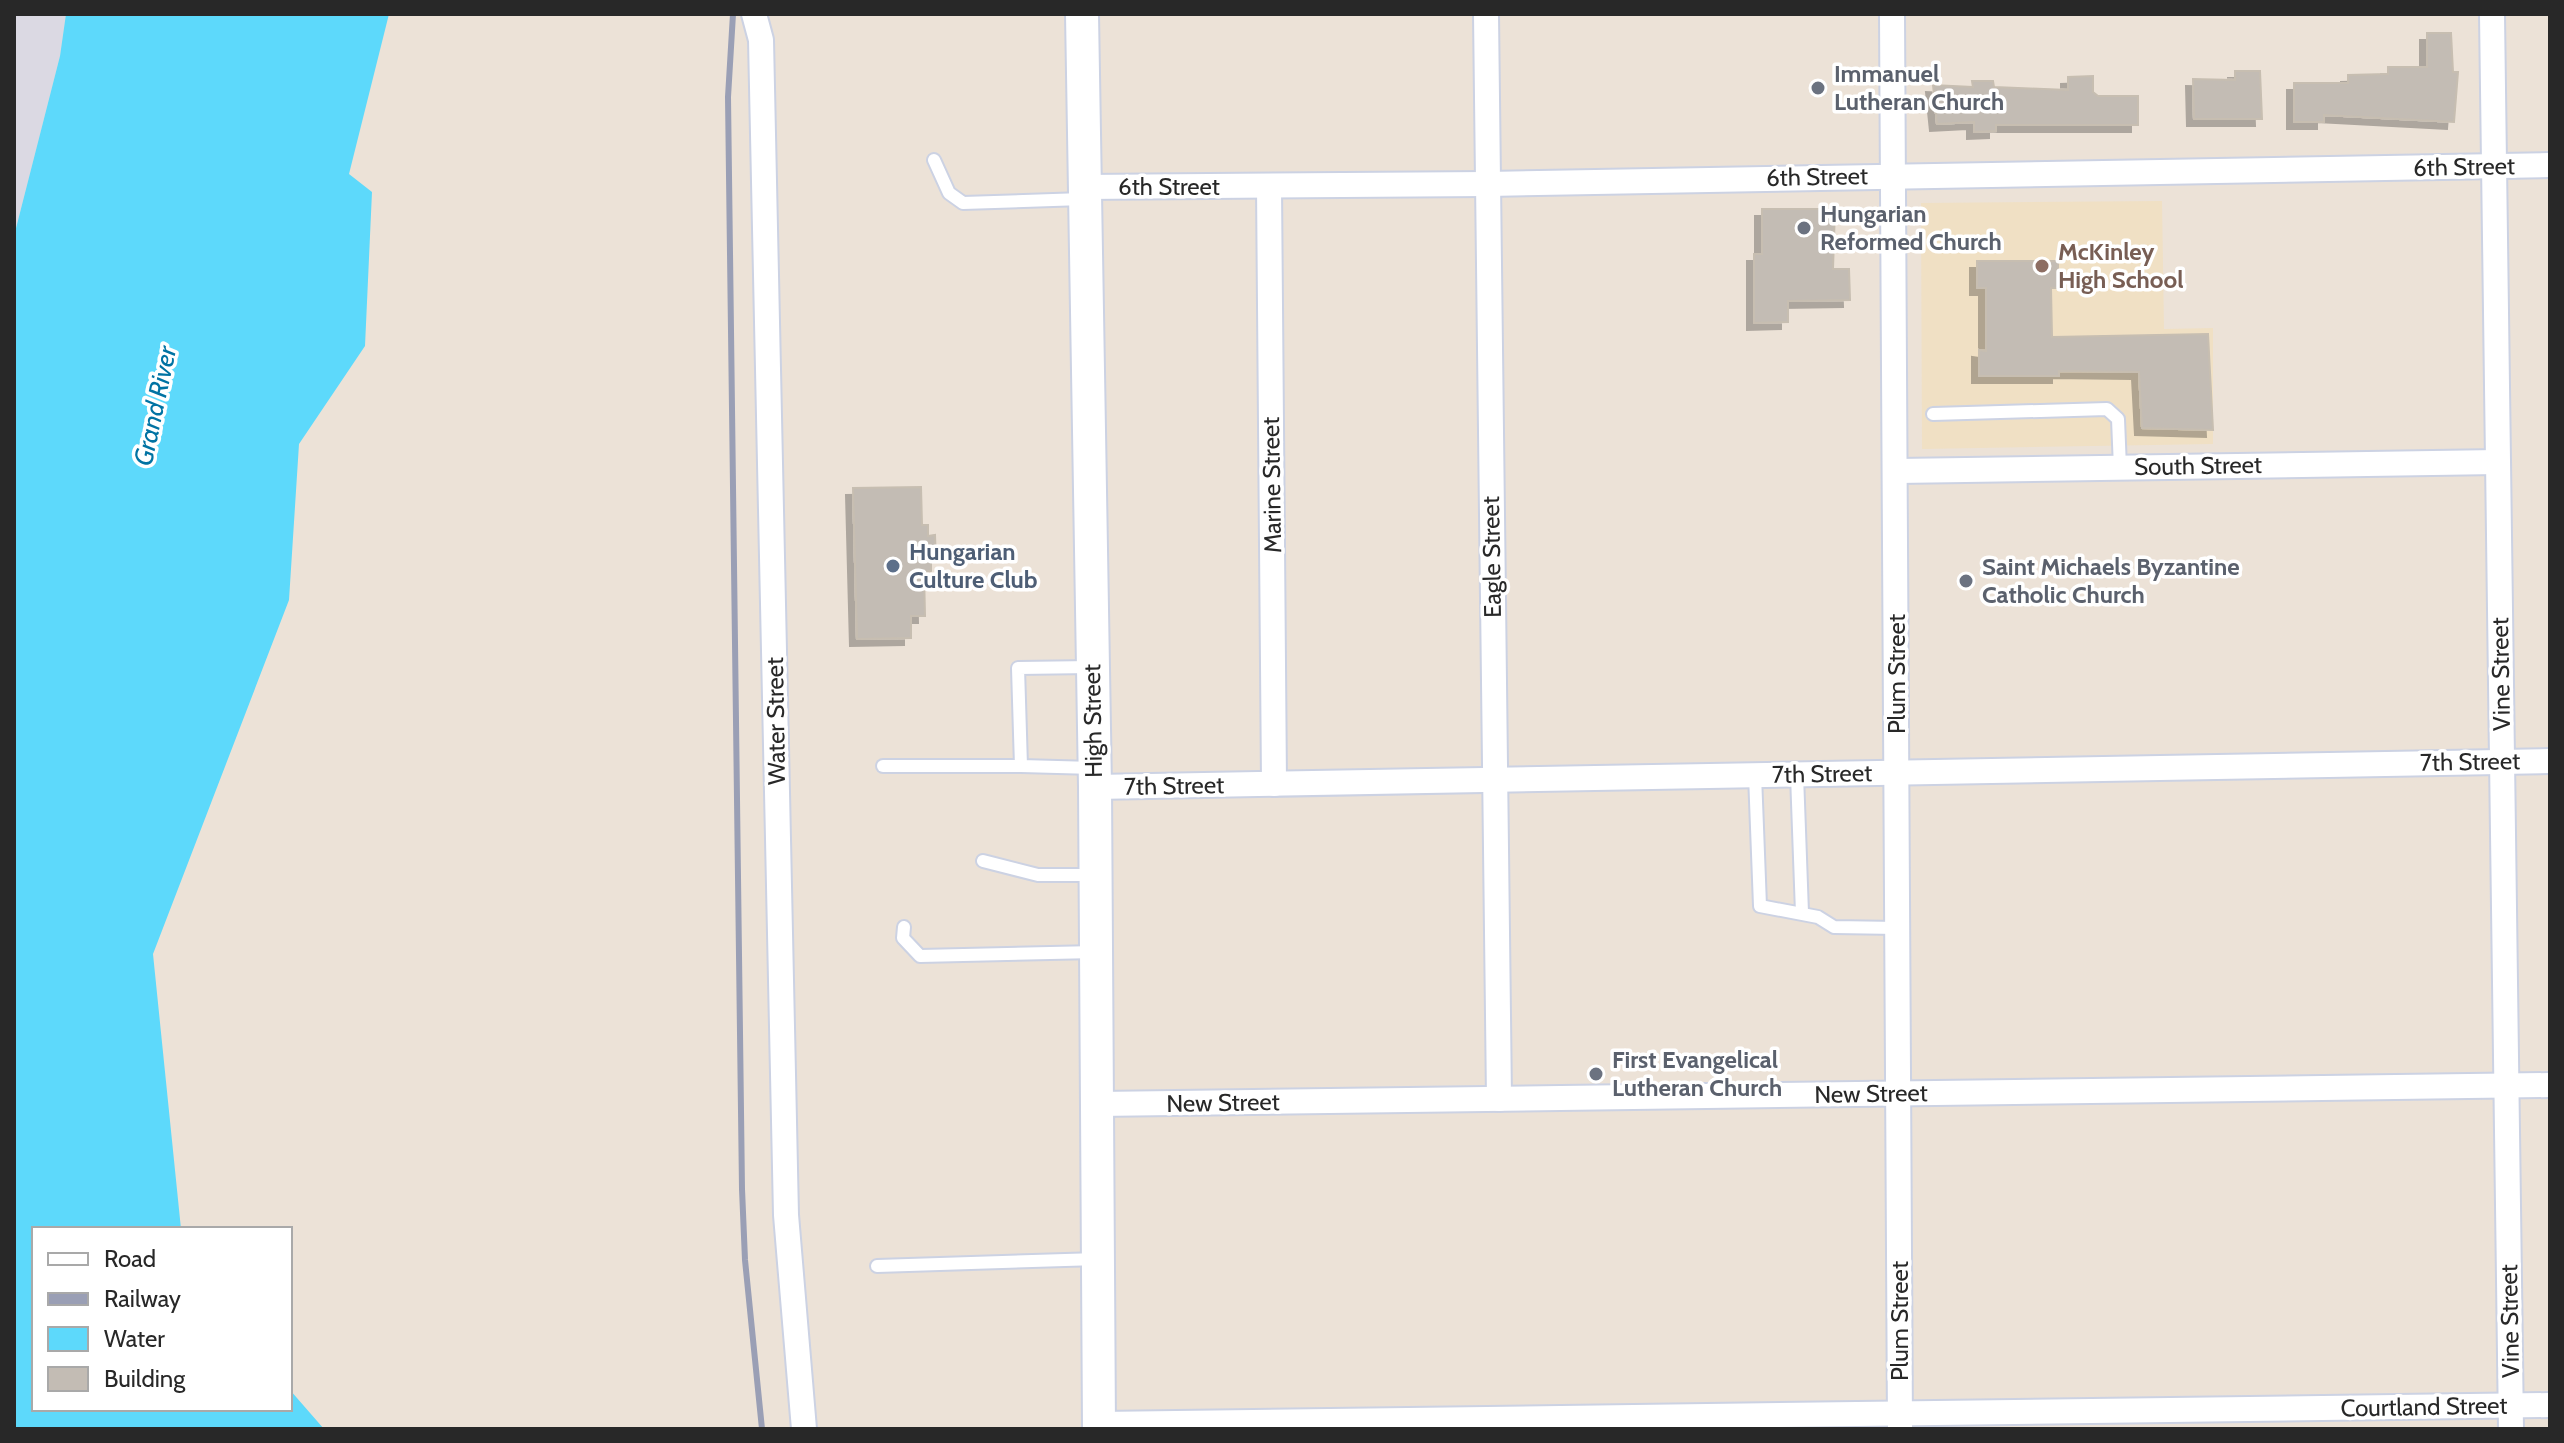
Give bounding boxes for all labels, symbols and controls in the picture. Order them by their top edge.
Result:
place label: Immanuel Lutheran Church [1834,59,2004,116]
marker: Immanuel Lutheran Church [1809,79,1827,97]
street label: 6th Street [2413,151,2515,182]
street label: 6th Street [1766,161,1868,192]
street label: 6th Street [1118,172,1220,201]
place label: Hungarian Reformed Church [1820,199,2002,256]
marker: Hungarian Reformed Church [1795,219,1813,237]
place label: McKinley High School [2058,237,2183,294]
marker: McKinley High School [2033,257,2051,275]
water label: Grand River [127,342,183,469]
street label: Marine Street [1256,417,1287,553]
street label: South Street [2134,450,2262,481]
street label: Eagle Street [1476,496,1507,618]
place label: Hungarian Culture Club [909,537,1038,594]
place label: Saint Michaels Byzantine Catholic Church [1982,552,2240,609]
marker: Hungarian Culture Club [884,557,902,575]
marker: Saint Michaels Byzantine Catholic Church [1957,572,1975,590]
street label: Plum Street [1882,614,1911,734]
street label: Vine Street [2485,617,2516,731]
street label: Water Street [760,657,791,785]
street label: High Street [1077,664,1108,778]
street label: 7th Street [2420,746,2520,777]
street label: 7th Street [1772,758,1872,789]
street label: 7th Street [1124,770,1224,801]
place label: First Evangelical Lutheran Church [1612,1045,1782,1102]
marker: First Evangelical Lutheran Church [1587,1065,1605,1083]
street label: New Street [1814,1078,1928,1109]
street label: New Street [1166,1087,1280,1118]
legend [32,1227,292,1411]
text: Road [104,1244,156,1273]
street label: Plum Street [1885,1261,1914,1381]
street label: Vine Street [2494,1264,2525,1378]
text: Railway [104,1284,181,1313]
text: Water [104,1324,165,1353]
text: Building [104,1364,186,1393]
street label: Courtland Street [2340,1391,2508,1422]

